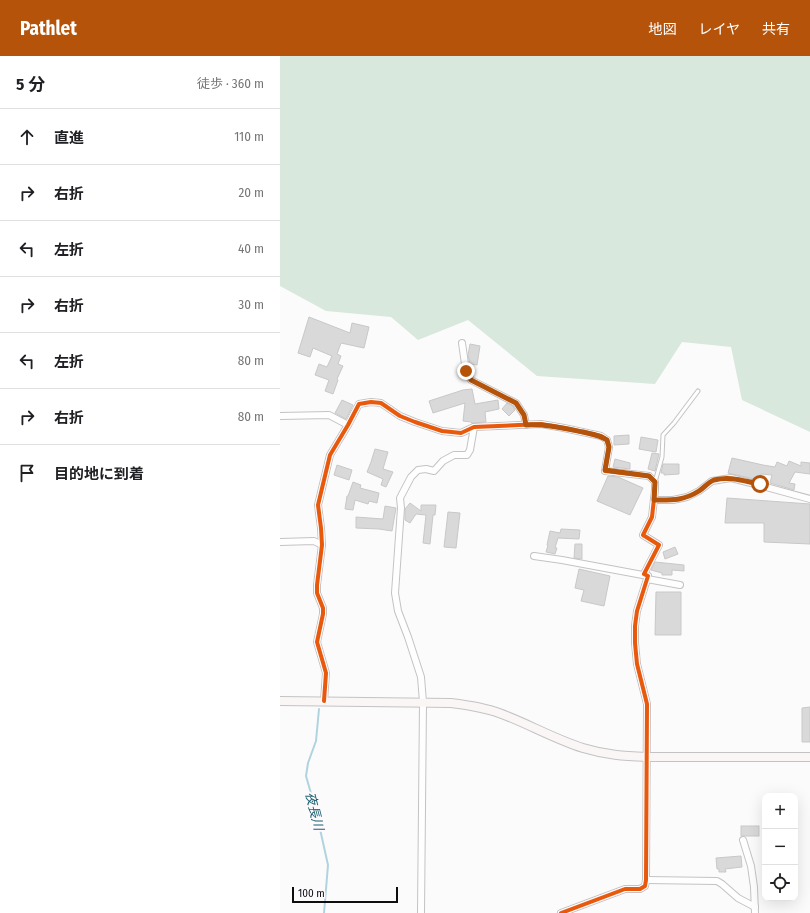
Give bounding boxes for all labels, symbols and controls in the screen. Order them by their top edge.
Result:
text: Pathlet [20,17,77,40]
text: 地図 [648,21,676,38]
text: レイヤ [698,21,740,38]
text: 共有 [762,21,790,38]
text: 5 分 [16,74,45,95]
text: 徒歩 · 360 m [197,76,264,91]
icon: ahead [16,126,38,148]
text: 直進 [54,129,84,147]
text: 110 m [234,129,264,144]
icon: right [16,182,38,204]
text: 右折 [54,185,84,203]
text: 20 m [238,185,264,200]
icon: left [16,238,38,260]
text: 左折 [54,241,84,259]
text: 40 m [238,241,264,256]
icon: right [16,294,38,316]
text: 右折 [54,297,84,315]
text: 30 m [238,297,264,312]
icon: left [16,350,38,372]
text: 左折 [54,353,84,371]
text: 80 m [238,353,264,368]
route end [457,362,475,380]
icon: right [16,406,38,428]
text: 右折 [54,409,84,427]
text: 80 m [238,409,264,424]
icon: arrive [16,462,38,484]
text: 目的地に到着 [54,465,144,483]
route start [751,475,769,493]
water label: 夜長川 [303,790,327,834]
map controls [762,793,798,901]
button: + [762,793,798,829]
button: − [762,829,798,865]
button: locate [762,865,798,901]
scale bar [292,885,398,904]
text: 100 m [298,887,325,900]

